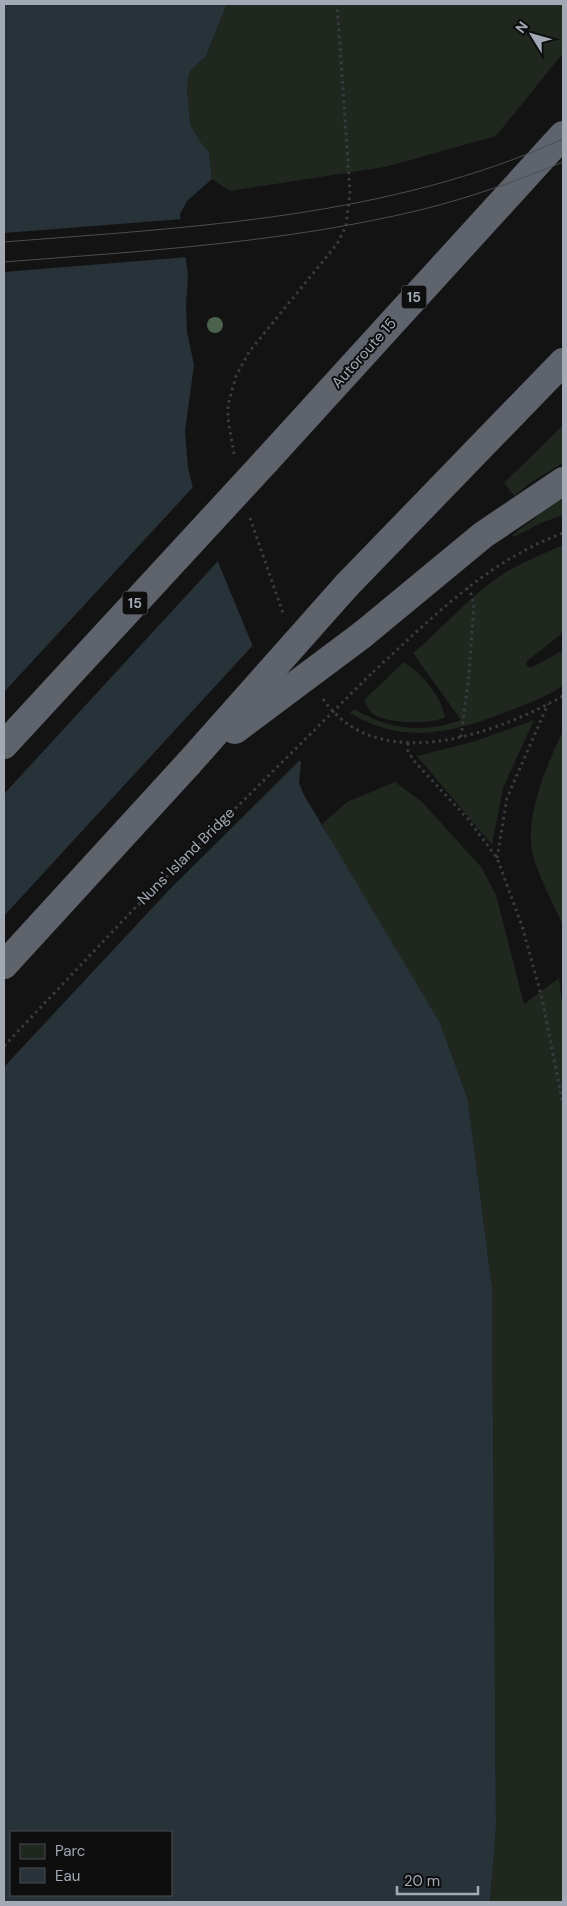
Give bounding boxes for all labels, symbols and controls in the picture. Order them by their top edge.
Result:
north arrow [507,10,557,60]
text: N [511,18,532,37]
road number: 15 [402,286,426,308]
street label: Autoroute 15 [327,314,401,392]
road number: 15 [122,592,148,614]
street label: Nuns' Island Bridge [133,803,239,909]
legend [10,1831,172,1896]
text: Parc [55,1841,85,1861]
scale bar [397,1864,478,1896]
text: Eau [55,1866,80,1886]
text: 20 m [404,1871,440,1891]

